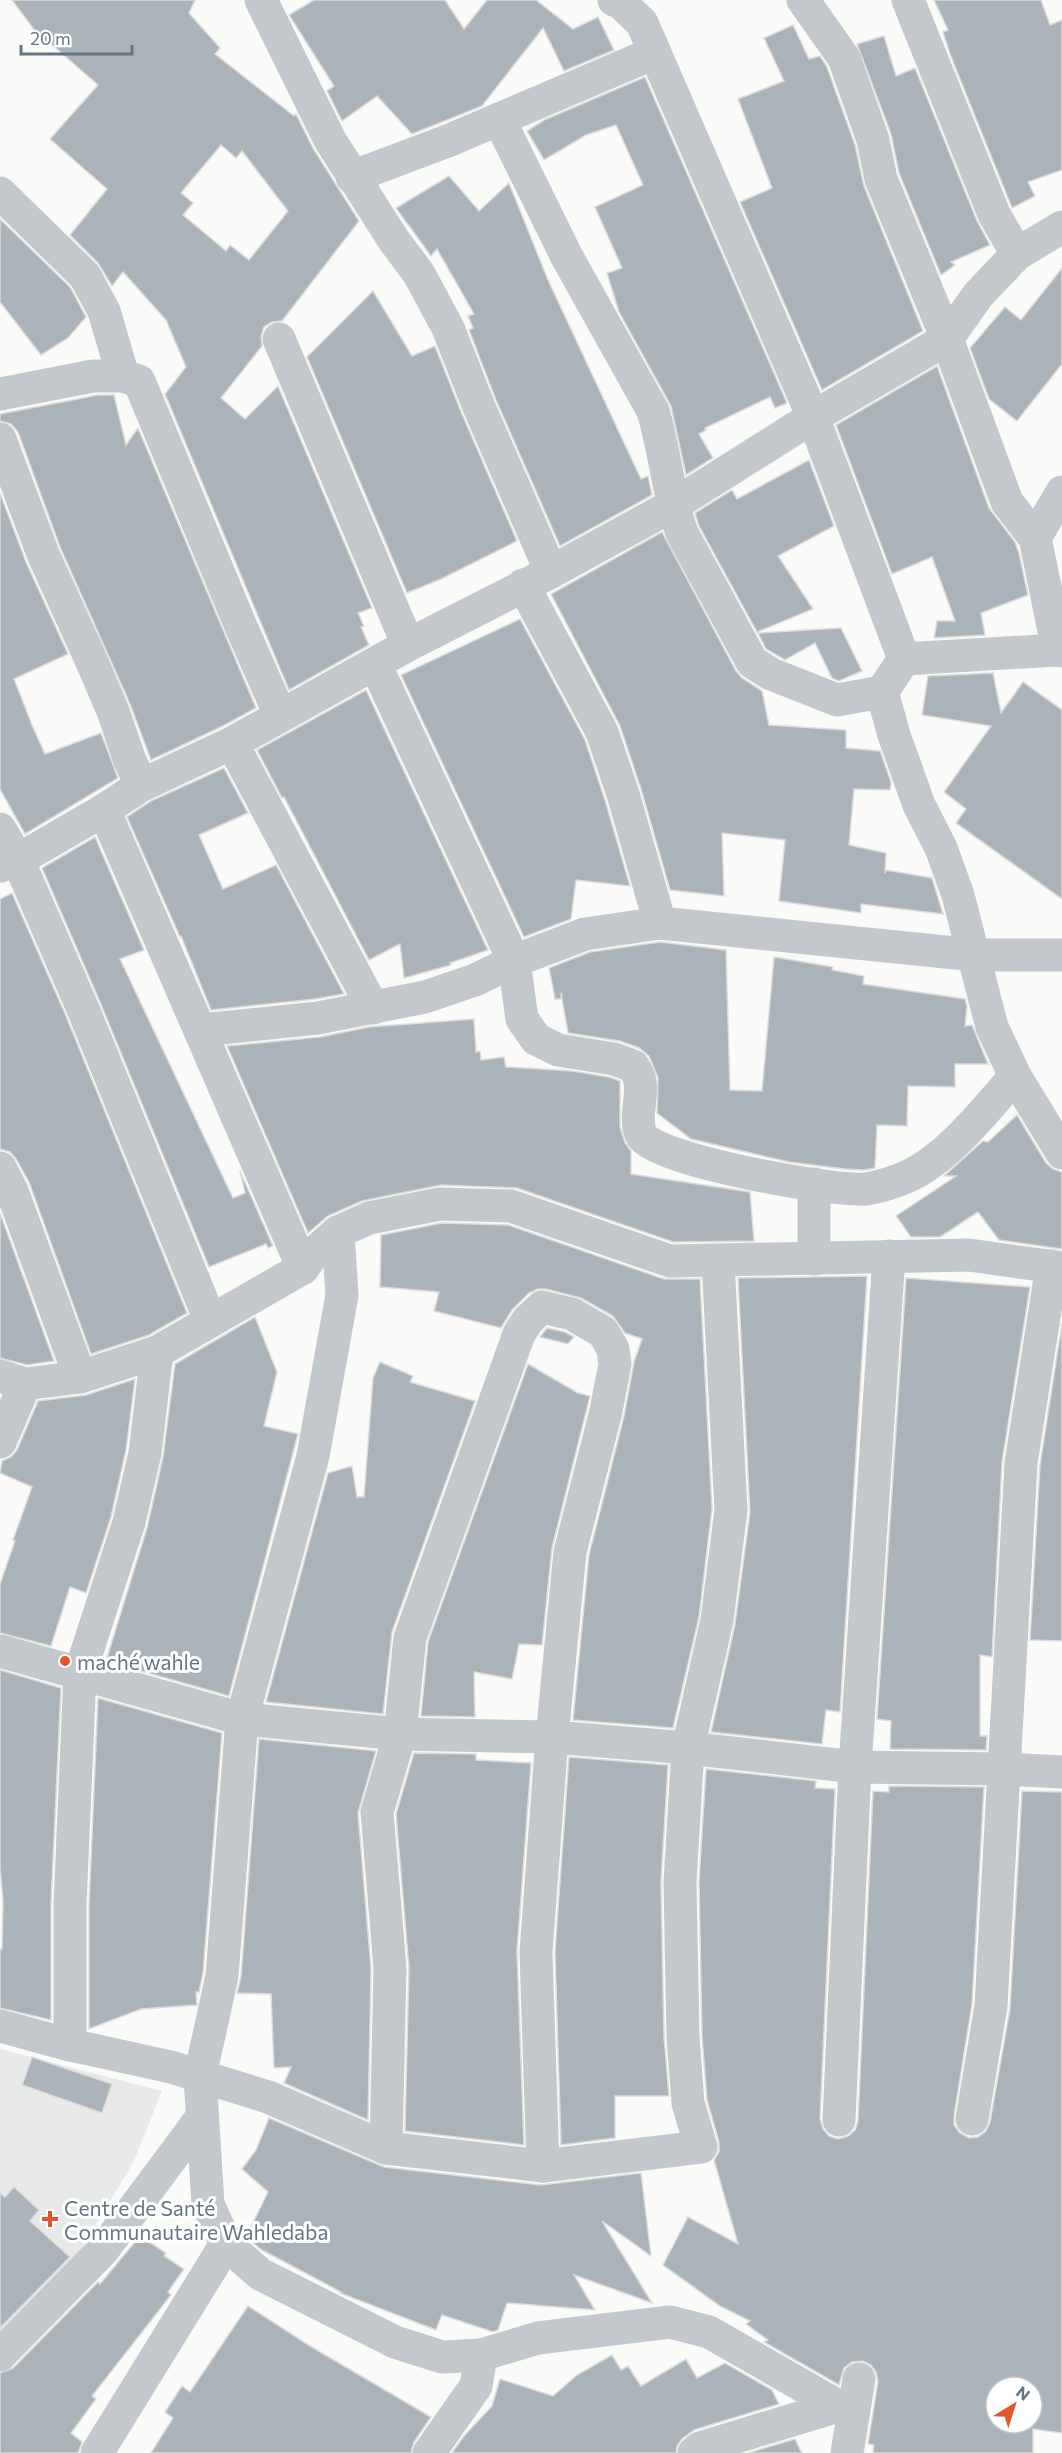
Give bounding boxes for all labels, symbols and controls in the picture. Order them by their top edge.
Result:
scale bar [21,18,132,56]
text: 20 m [30,27,71,49]
place label: maché wahle [77,1649,200,1674]
marker: maché wahle [58,1654,72,1668]
place label: Centre de Santé Communautaire Wahledaba [64,2195,328,2244]
marker: Centre de Santé Communautaire Wahledaba [41,2210,59,2228]
north arrow [984,2375,1044,2435]
text: N [1013,2382,1034,2404]

